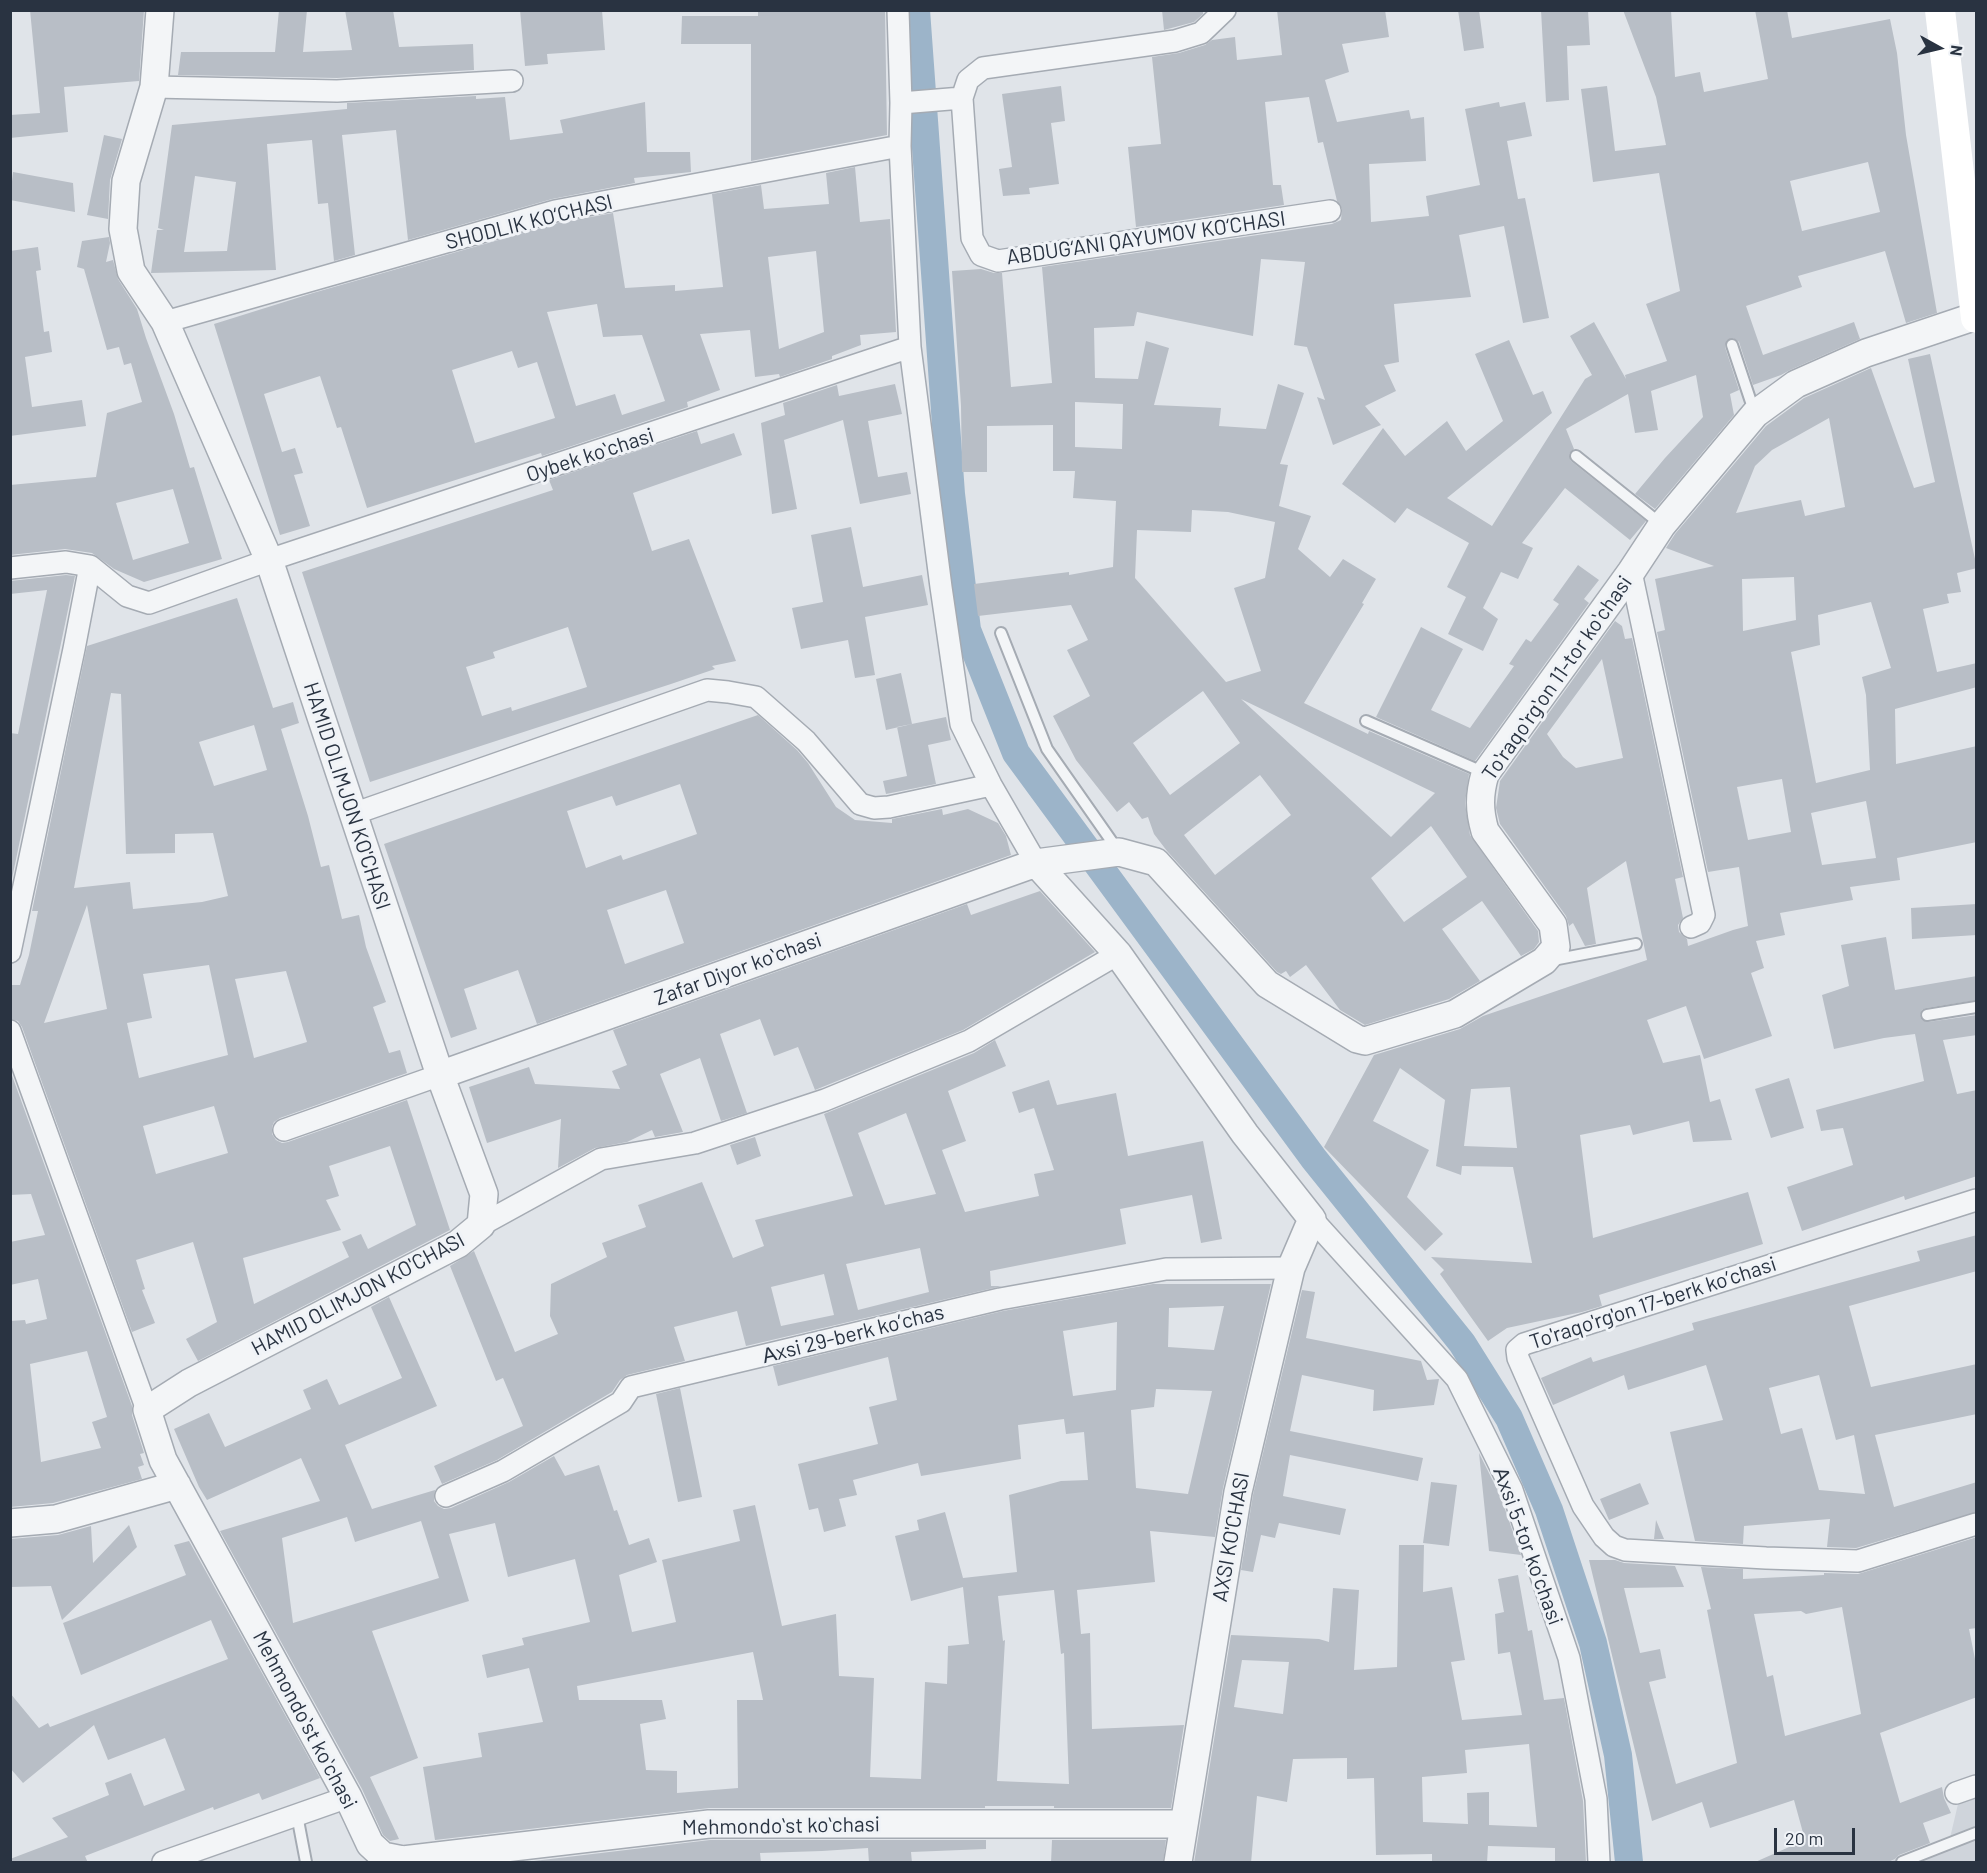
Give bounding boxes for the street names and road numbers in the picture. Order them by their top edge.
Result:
street label: SHODLIK KO‘CHASI [443,189,615,255]
street label: ABDUG‘ANI QAYUMOV KO‘CHASI [1005,206,1287,270]
street label: Oybek koʻchasi [523,422,657,488]
street label: Toʻraqoʻrgʻon 11-tor koʻchasi [1477,571,1637,785]
street label: HAMID OLIMJON KO'CHASI [298,679,396,913]
street label: Zafar Diyor koʻchasi [651,927,825,1011]
street label: HAMID OLIMJON KO'CHASI [247,1227,469,1361]
street label: To'raqo'rg'on 17-berk koʼchasi [1526,1251,1780,1355]
street label: Аxsi 29-berk koʼchas [759,1299,947,1369]
street label: Аxsi 5-tor koʼchasi [1488,1464,1568,1628]
street label: AXSI KO'CHASI [1207,1470,1255,1604]
street label: Mehmondoʻst koʻchasi [247,1627,363,1813]
street label: Mehmondoʻst koʻchasi [682,1812,880,1840]

